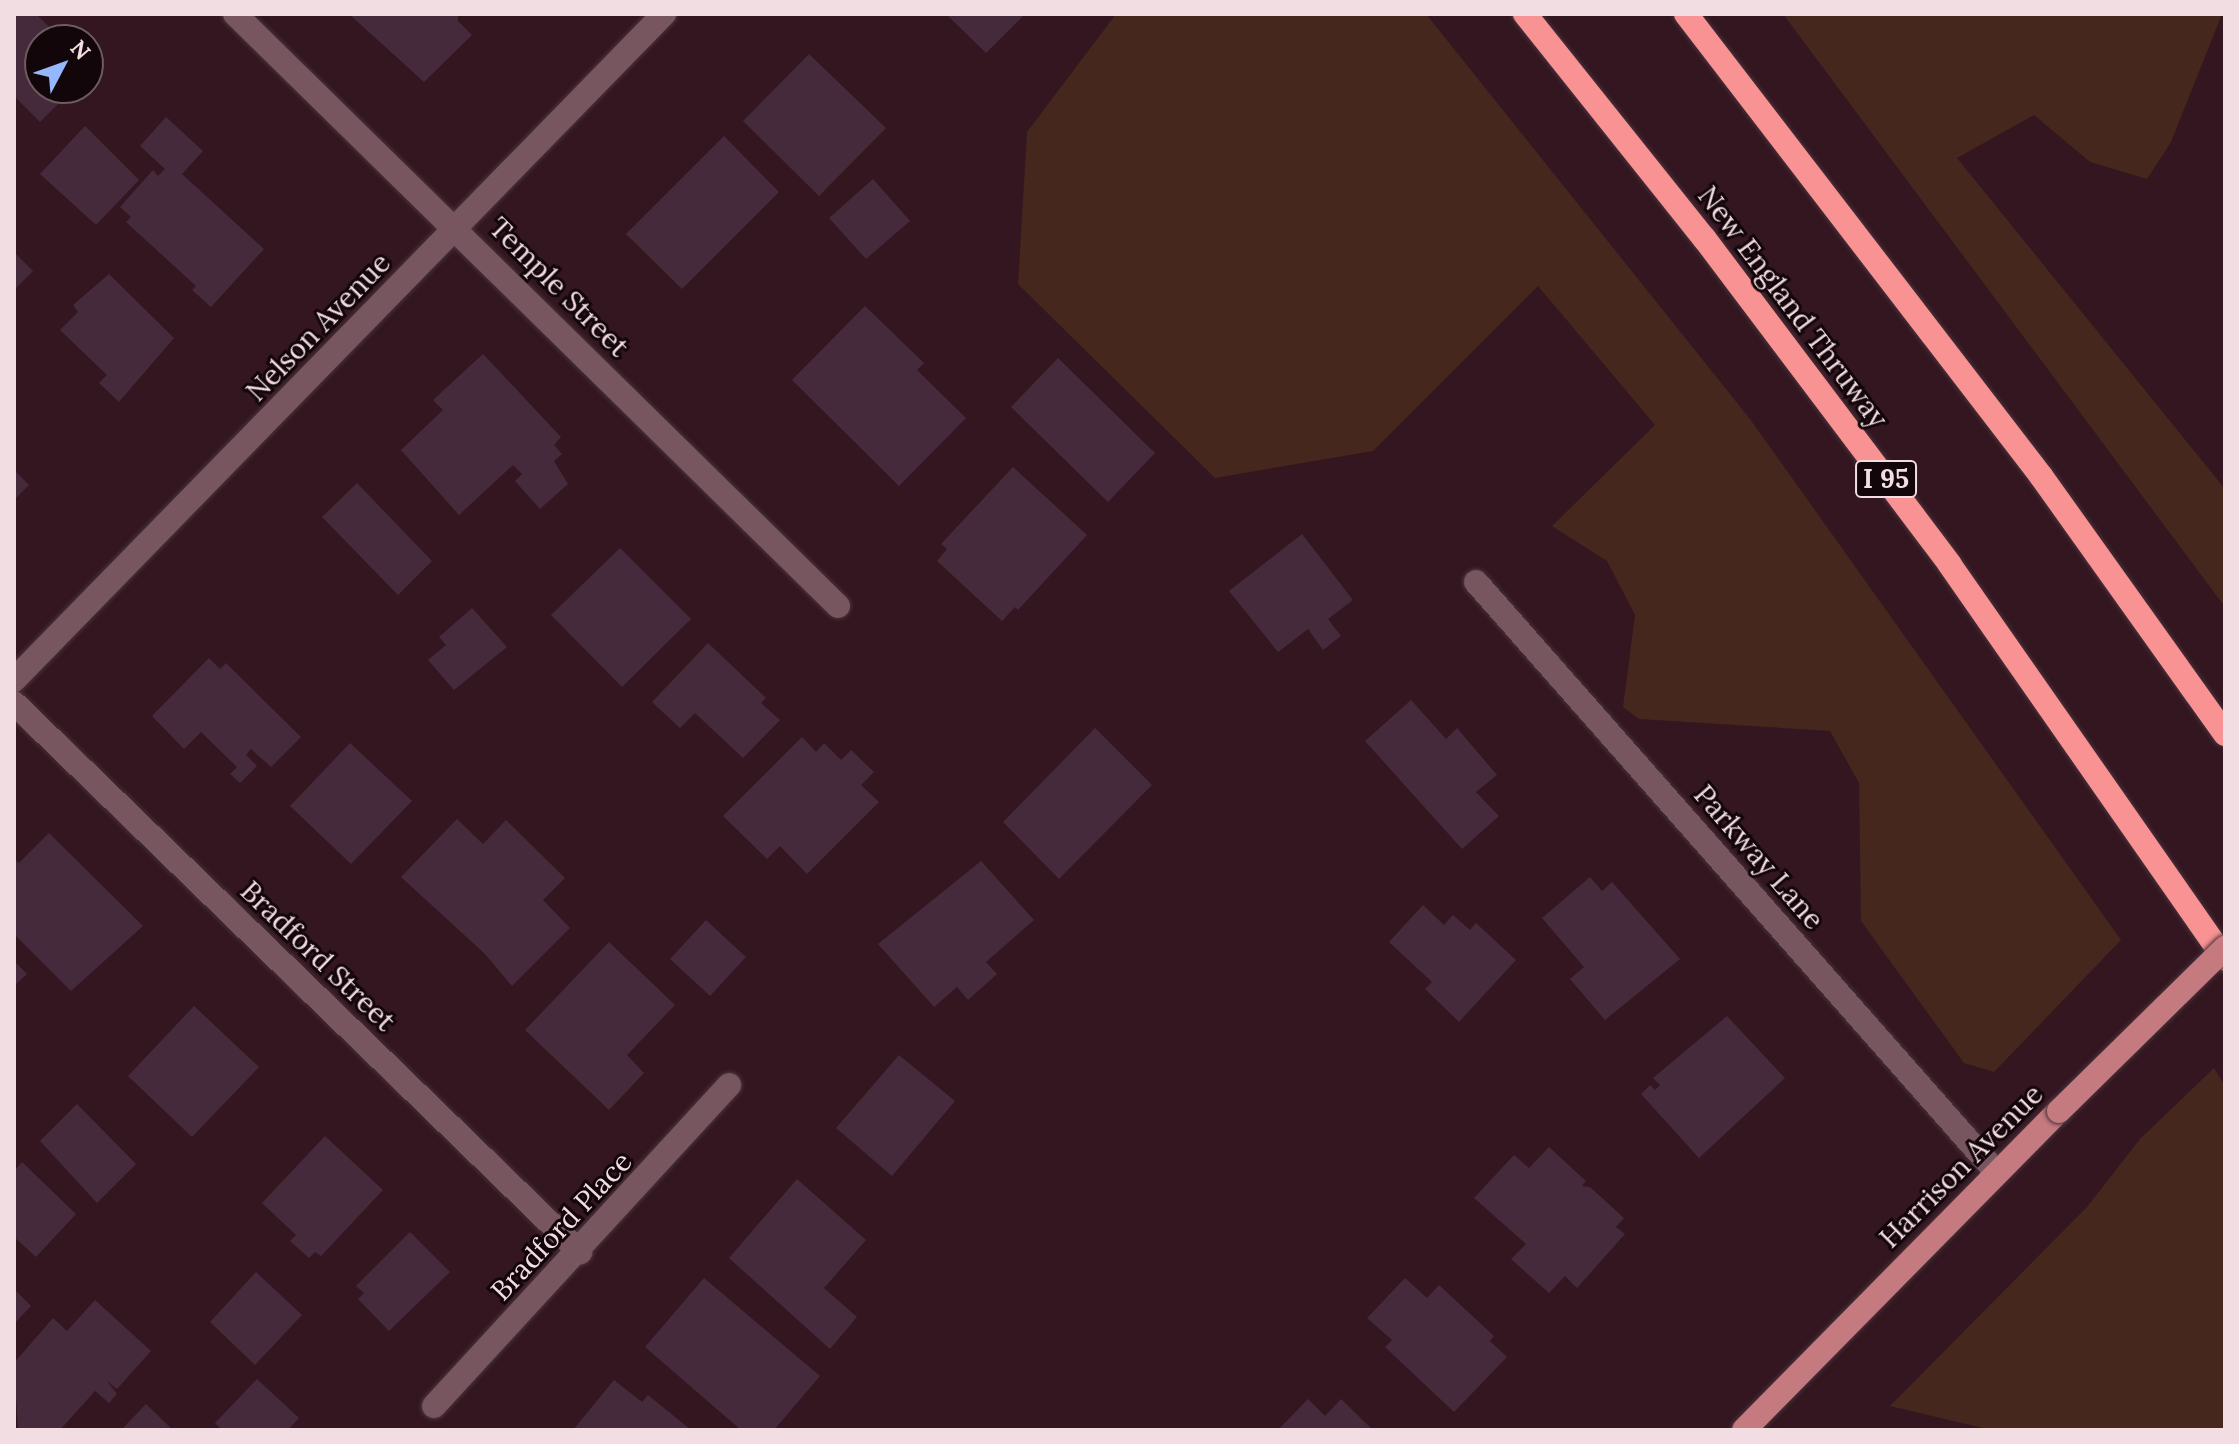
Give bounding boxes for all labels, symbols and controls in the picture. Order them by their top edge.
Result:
north arrow [24,24,104,104]
text: N [64,34,97,65]
street label: New England Thruway [1691,179,1895,435]
street label: Temple Street [482,210,636,364]
street label: Nelson Avenue [239,246,397,408]
road number: I 95 [1854,457,1918,501]
street label: Parkway Lane [1687,778,1831,936]
street label: Bradford Street [234,874,402,1038]
street label: Harrison Avenue [1872,1077,2050,1255]
street label: Bradford Place [484,1145,638,1307]

